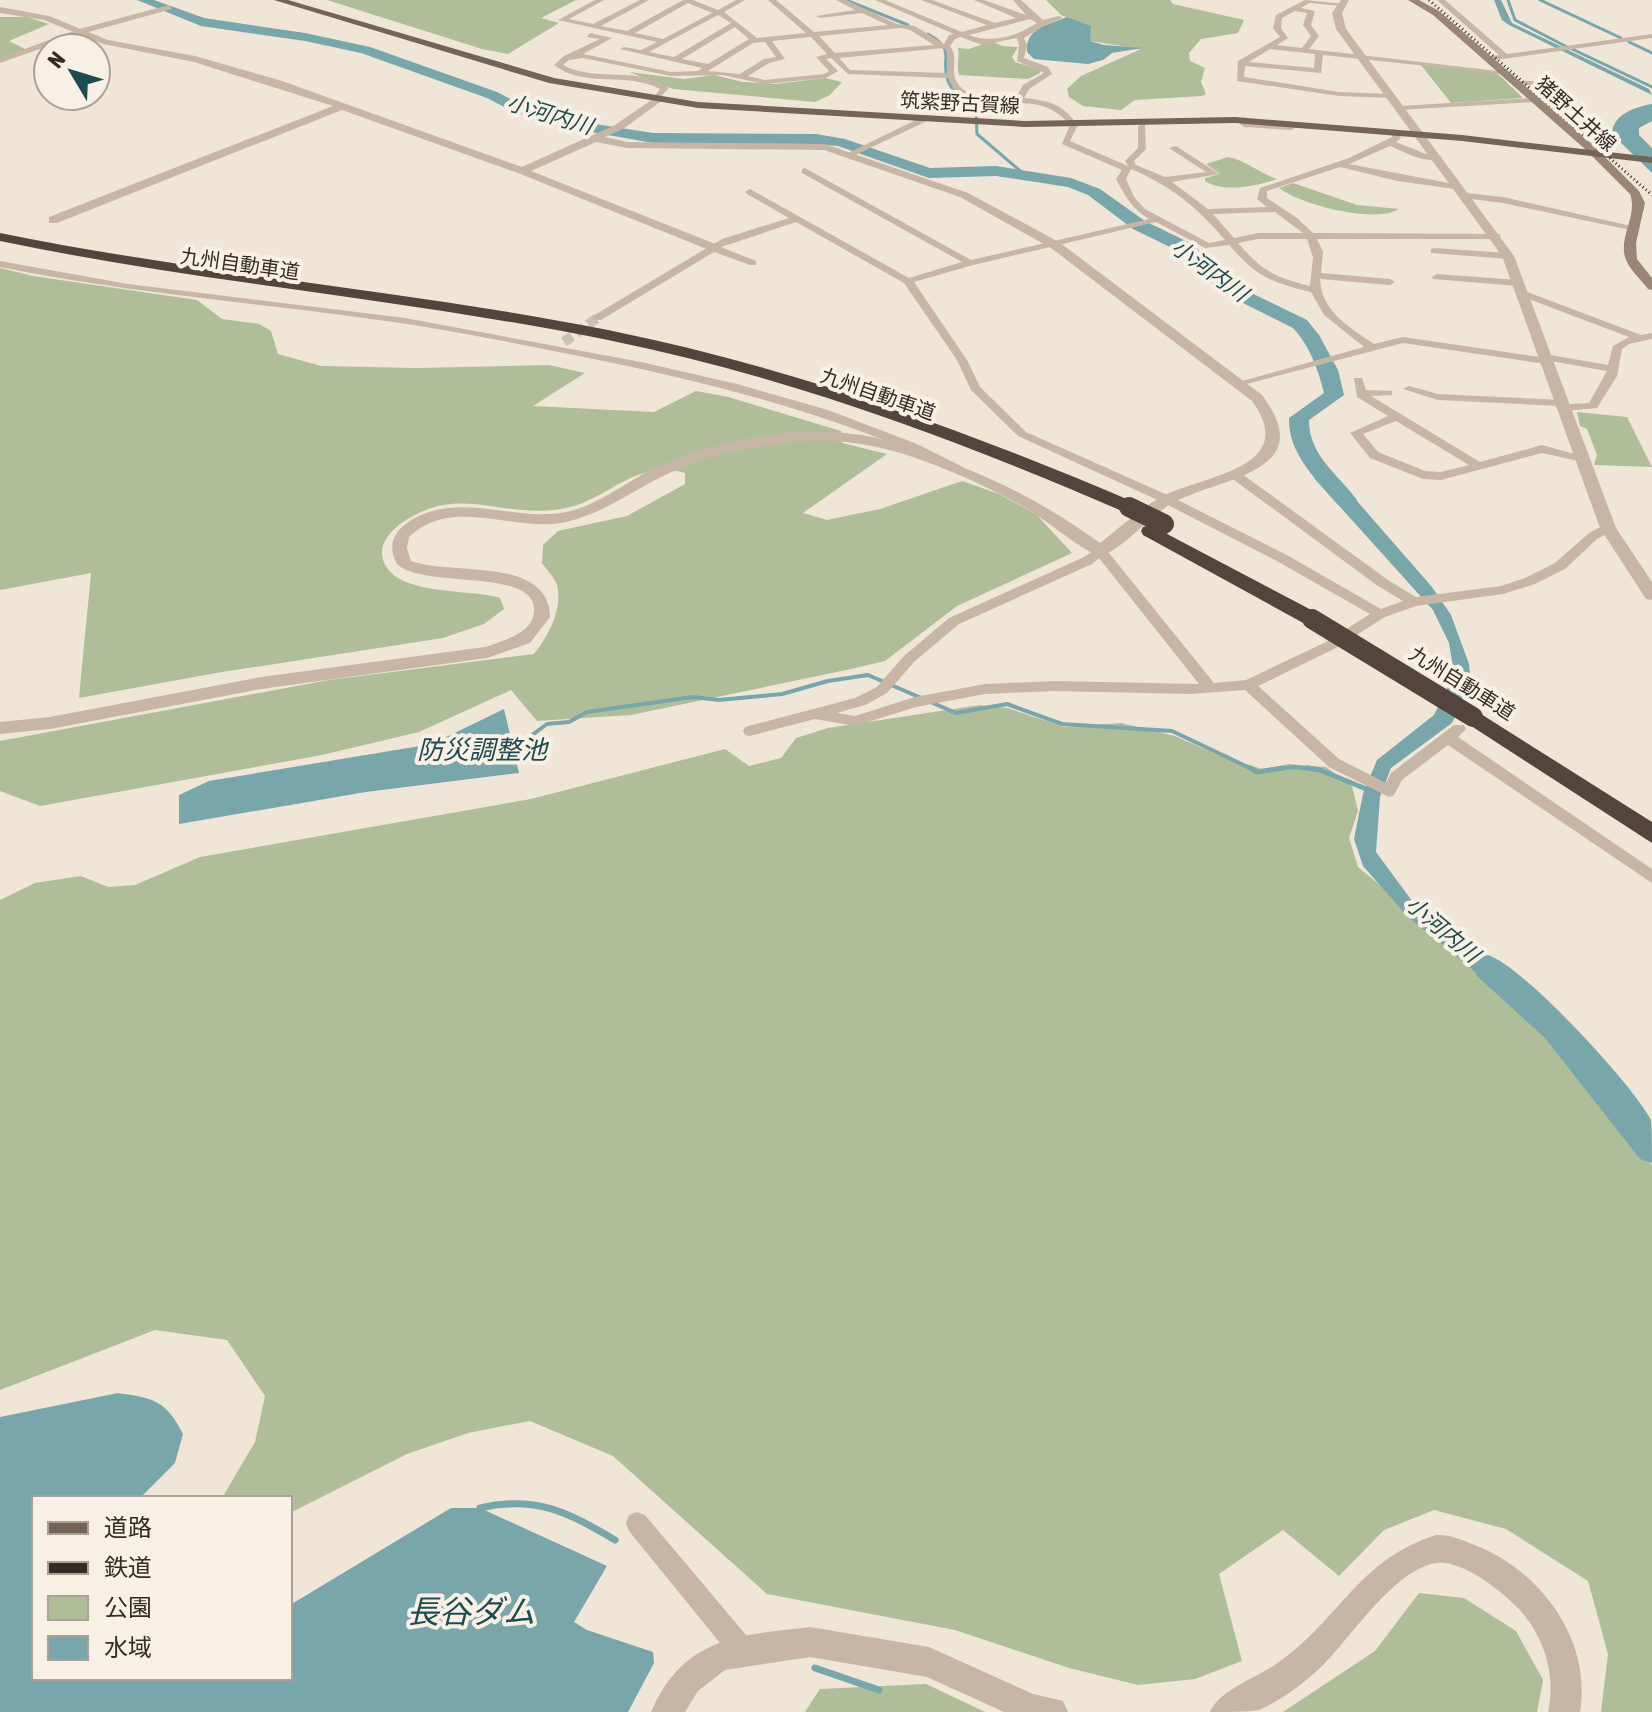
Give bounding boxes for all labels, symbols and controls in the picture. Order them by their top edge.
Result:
north arrow [32,32,112,112]
text: N [42,47,70,73]
street label: 猪野土井線 [1531,72,1621,156]
street label: 筑紫野古賀線 [900,88,1021,117]
water label: 小河内川 [504,89,598,140]
water label: 小河内川 [1167,234,1255,308]
street label: 九州自動車道 [179,244,301,283]
street label: 九州自動車道 [818,363,939,424]
street label: 九州自動車道 [1405,641,1519,724]
water label: 防災調整池 [417,735,550,765]
water label: 小河内川 [1401,891,1487,969]
legend [32,1496,292,1680]
text: 道路 [104,1514,152,1541]
text: 鉄道 [104,1554,152,1581]
water label: 長谷ダム [407,1593,535,1630]
text: 公園 [104,1594,152,1621]
text: 水域 [104,1634,152,1661]

